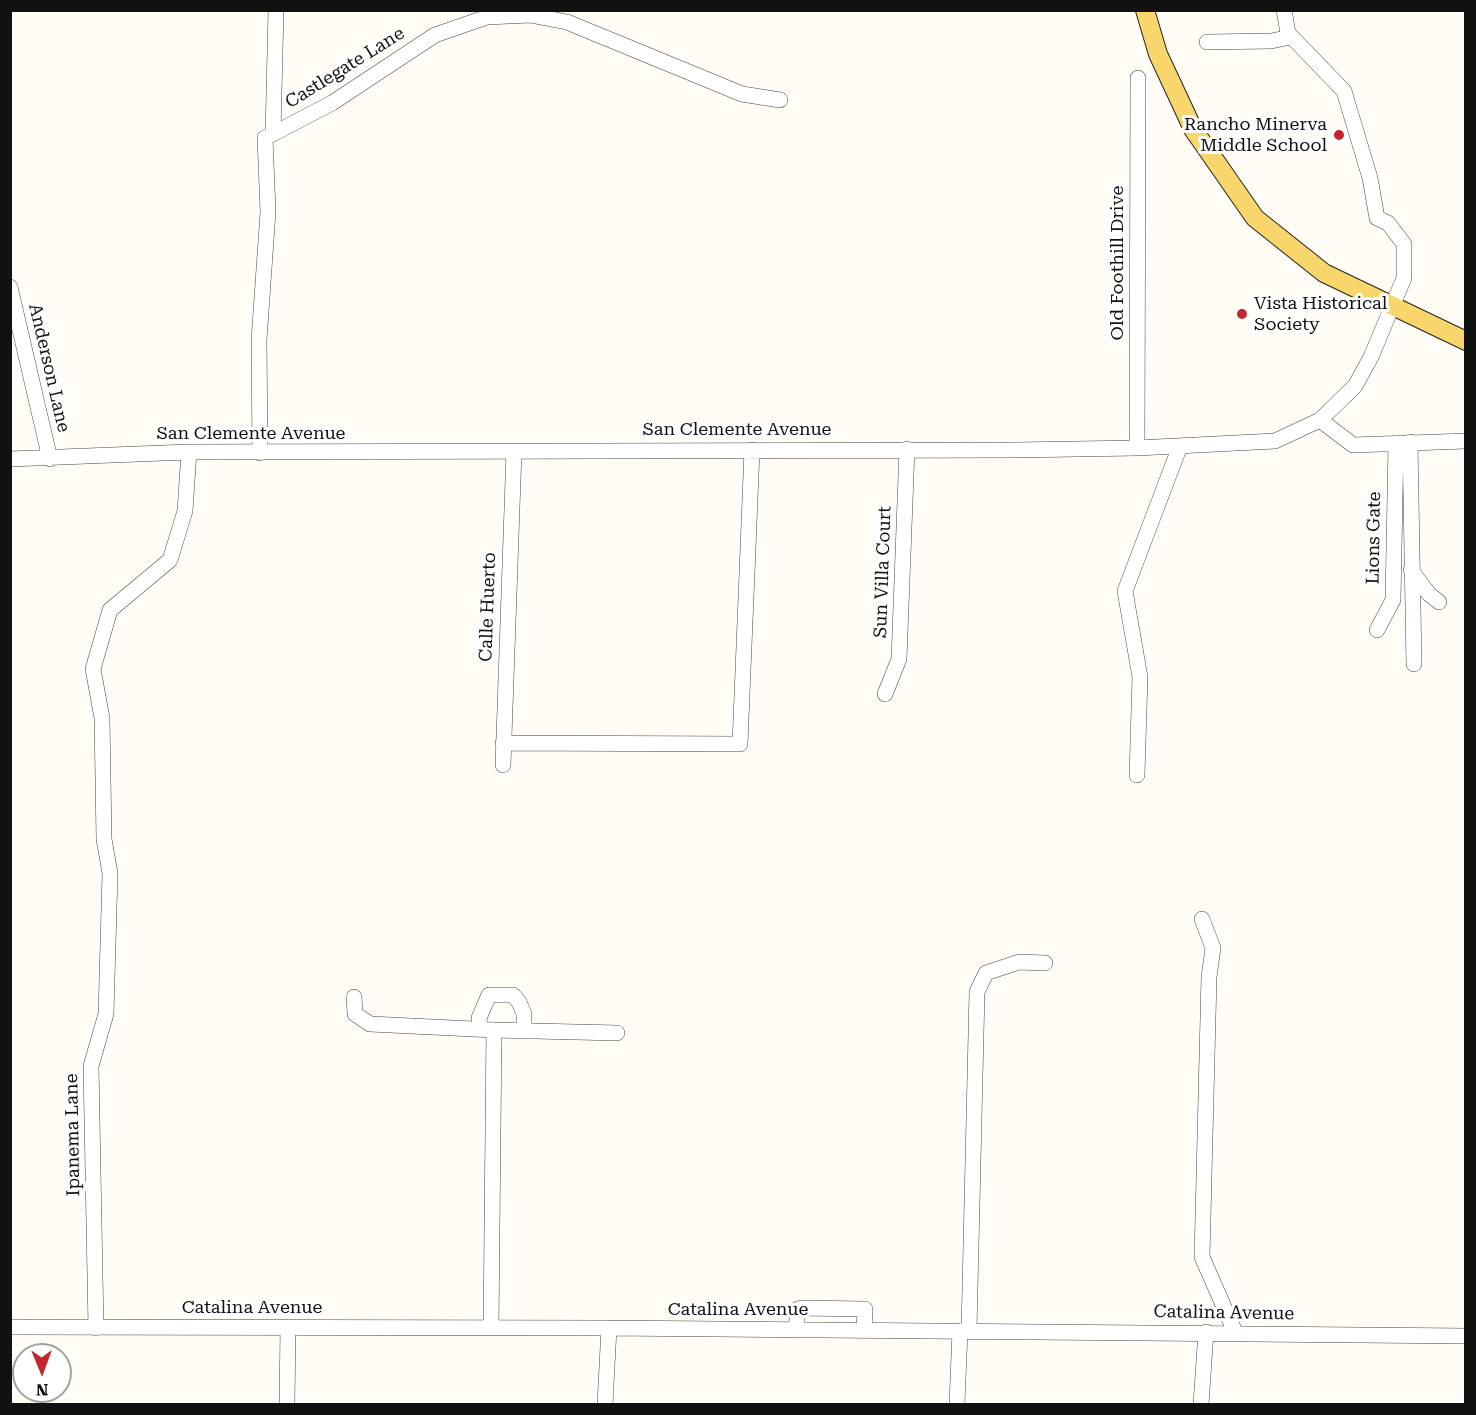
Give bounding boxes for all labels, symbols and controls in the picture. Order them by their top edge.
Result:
street label: Castlegate Lane [281,23,409,113]
place label: Rancho Minerva Middle School [1184,114,1327,156]
marker: Rancho Minerva Middle School [1332,128,1346,142]
street label: Old Foothill Drive [1107,186,1129,340]
place label: Vista Historical Society [1254,293,1387,336]
street label: Anderson Lane [24,302,74,434]
marker: Vista Historical Society [1235,307,1249,321]
street label: San Clemente Avenue [643,419,831,441]
street label: San Clemente Avenue [157,423,345,445]
street label: Lions Gate [1362,491,1386,585]
street label: Sun Villa Court [870,506,896,638]
street label: Calle Huerto [475,552,501,662]
street label: Ipanema Lane [61,1073,85,1197]
street label: Catalina Avenue [182,1297,322,1319]
street label: Catalina Avenue [668,1299,808,1321]
street label: Catalina Avenue [1154,1301,1294,1325]
north arrow [12,1343,72,1403]
text: N [36,1380,49,1399]

